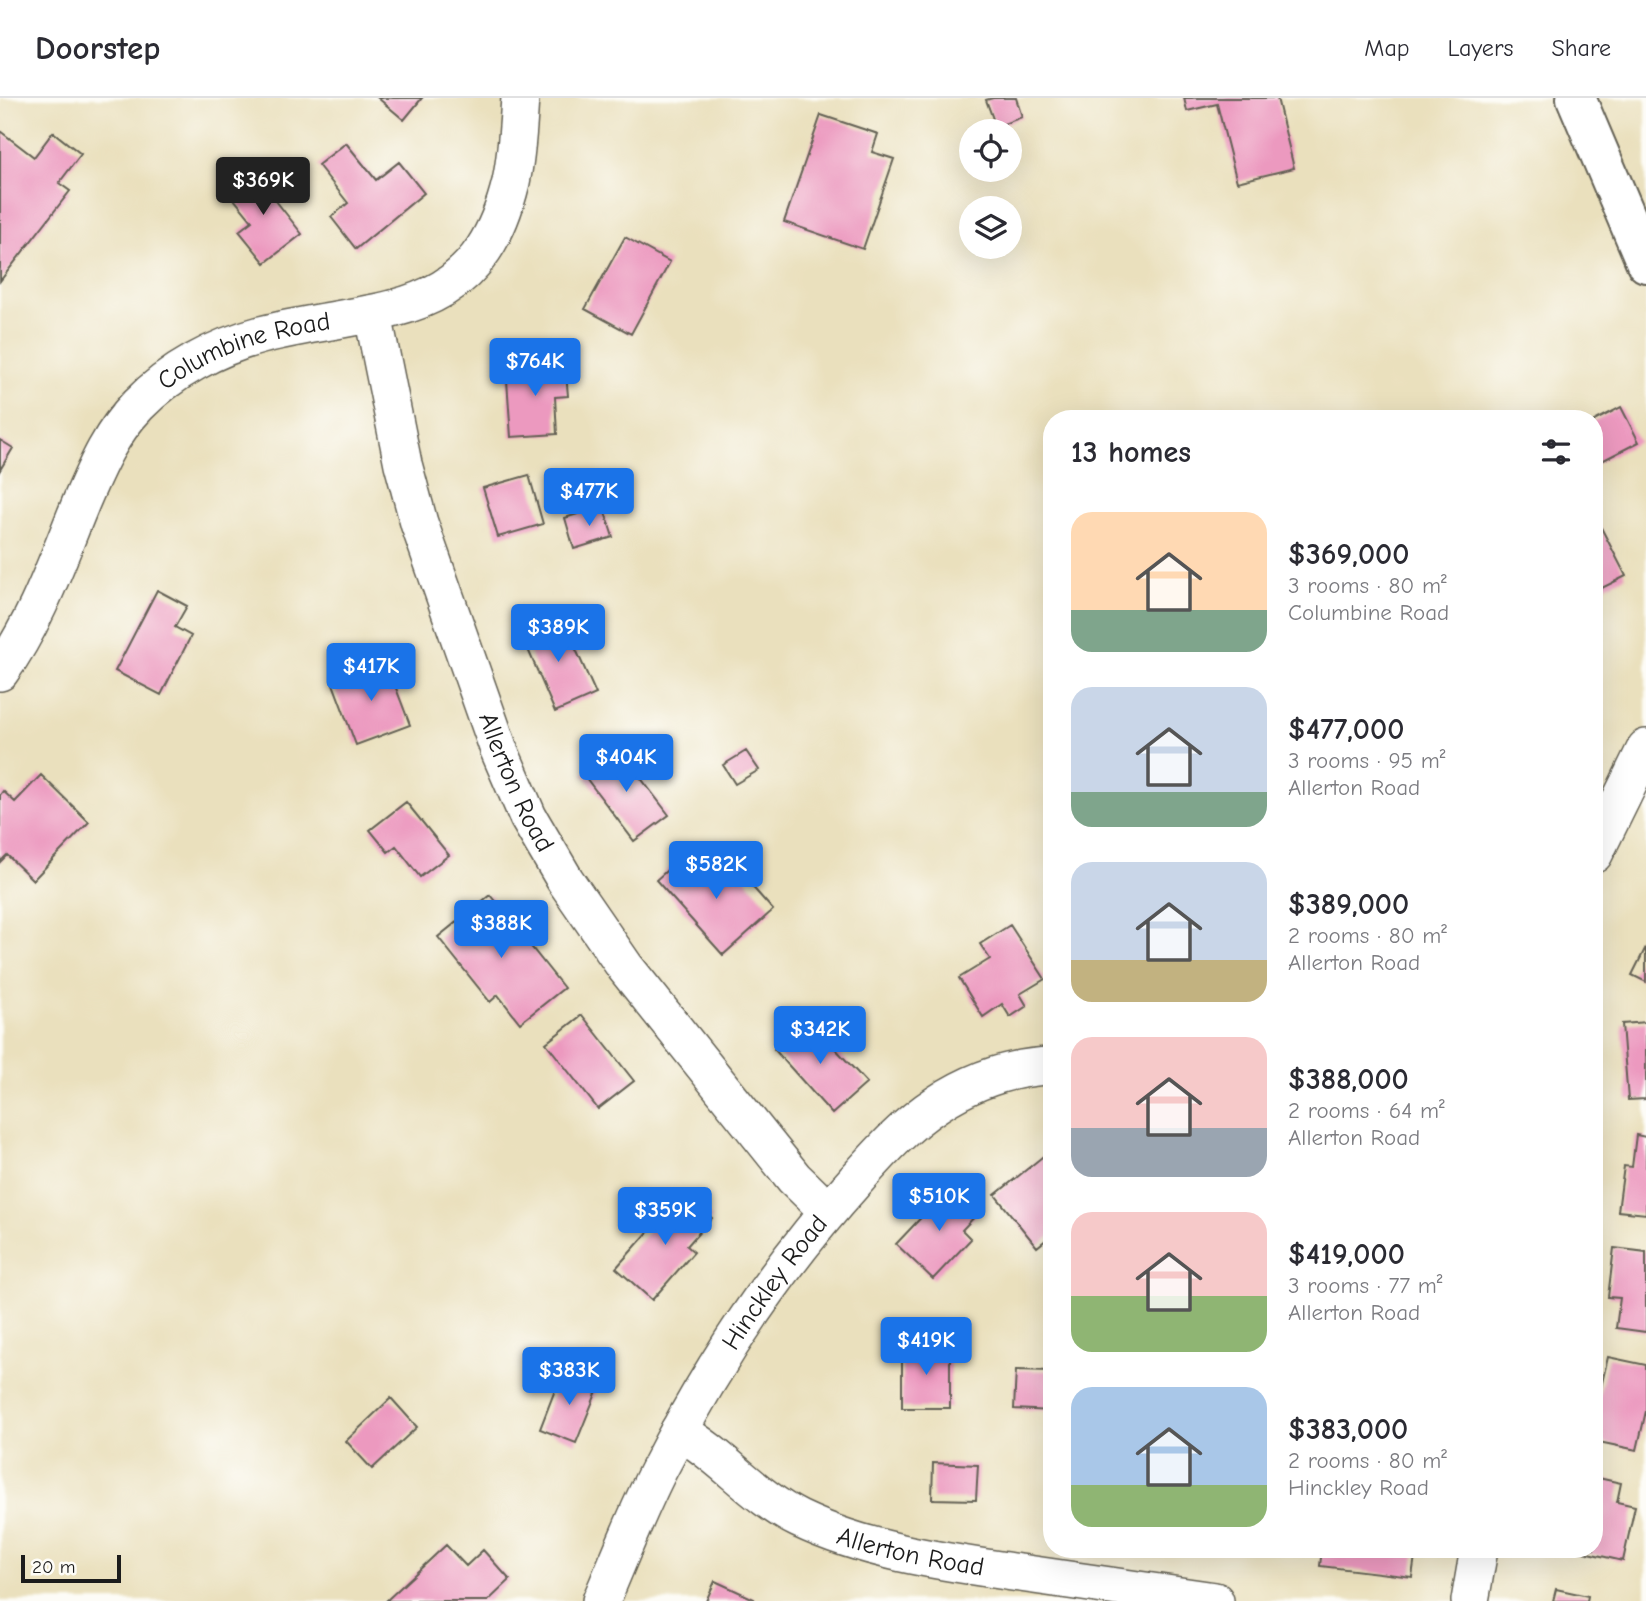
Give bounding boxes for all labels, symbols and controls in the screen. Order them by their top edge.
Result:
text: Doorstep [35,29,160,67]
text: Map [1364,34,1410,62]
text: Layers [1448,34,1513,62]
text: Share [1551,34,1611,62]
map controls [959,119,1022,259]
button: locate [959,119,1022,182]
pin: $369K [214,158,312,217]
text: $369K [232,166,294,193]
button: layers [959,196,1022,259]
street label: Columbine Road [152,306,332,396]
pin: $764K [486,338,584,398]
text: $764K [506,347,565,374]
icon: filters [1537,433,1575,471]
text: 13 homes [1071,435,1191,470]
pin: $477K [540,468,638,528]
text: $477K [560,477,618,504]
text: $369,000 [1288,537,1409,572]
icon: home [1127,540,1211,624]
text: 3 rooms · 80 m² [1288,572,1447,599]
text: Columbine Road [1288,599,1449,626]
pin: $389K [509,604,607,664]
text: $389K [527,613,589,640]
pin: $417K [322,644,420,703]
text: $417K [343,652,399,679]
street label: Allerton Road [472,709,560,857]
text: $477,000 [1288,712,1404,747]
icon: home [1127,715,1211,799]
pin: $404K [577,734,675,794]
text: $404K [595,743,657,770]
text: 3 rooms · 95 m² [1288,747,1446,774]
text: Allerton Road [1288,774,1420,801]
pin: $582K [667,842,765,901]
text: $582K [685,850,747,877]
text: $389,000 [1288,887,1409,922]
icon: home [1127,890,1211,974]
pin: $388K [452,900,550,960]
text: $388K [470,909,532,936]
text: 2 rooms · 80 m² [1288,922,1447,949]
text: Allerton Road [1288,949,1420,976]
pin: $342K [771,1006,869,1066]
text: $342K [790,1015,850,1042]
text: $388,000 [1288,1062,1409,1097]
icon: home [1127,1065,1211,1149]
text: 2 rooms · 64 m² [1288,1097,1445,1124]
text: Allerton Road [1288,1124,1420,1151]
pin: $510K [890,1174,988,1233]
text: $510K [908,1182,970,1209]
pin: $359K [616,1188,714,1247]
text: $359K [634,1196,696,1223]
street label: Hinckley Road [716,1209,834,1356]
text: $419,000 [1288,1237,1405,1272]
icon: home [1127,1240,1211,1324]
text: 3 rooms · 77 m² [1288,1272,1443,1299]
text: Allerton Road [1288,1299,1420,1326]
pin: $419K [877,1318,975,1377]
text: $419K [897,1326,955,1353]
pin: $383K [520,1348,618,1407]
text: $383K [538,1356,600,1383]
text: $383,000 [1288,1412,1408,1447]
icon: home [1127,1415,1211,1499]
text: 2 rooms · 80 m² [1288,1447,1447,1474]
text: Hinckley Road [1288,1474,1429,1501]
street label: Allerton Road [833,1521,986,1582]
scale bar [21,1552,121,1584]
text: 20 m [32,1556,76,1578]

